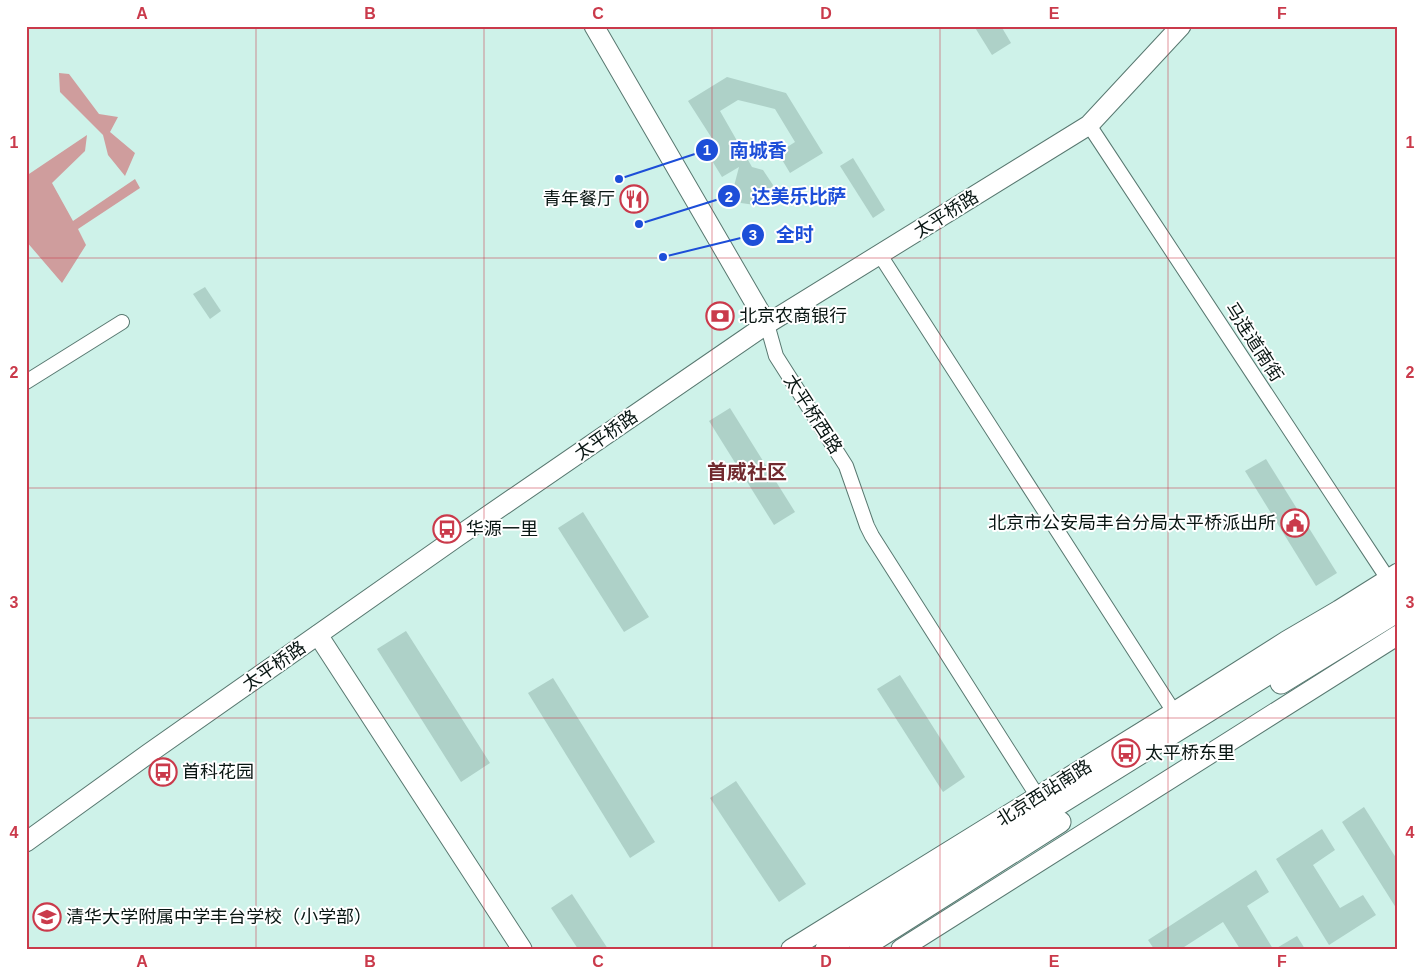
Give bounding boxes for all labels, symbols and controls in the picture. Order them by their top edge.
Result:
text: A [136,5,148,22]
text: B [364,5,376,22]
text: C [592,5,604,22]
text: D [820,5,832,22]
text: E [1049,5,1060,22]
text: F [1277,5,1287,22]
callout: 南城香 [695,133,797,167]
text: 1 [10,134,19,151]
text: 1 [1406,134,1415,151]
text: 南城香 [729,140,787,161]
text: 1 [703,141,711,158]
callout: 达美乐比萨 [717,179,857,213]
restaurant icon: 青年餐厅 [619,184,649,214]
text: 达美乐比萨 [751,186,847,207]
street label: 太平桥路 [910,186,982,242]
text: 2 [725,188,733,205]
place label: 青年餐厅 [543,189,615,209]
callout: 全时 [741,218,824,252]
text: 全时 [776,224,814,245]
text: 3 [749,226,757,243]
street label: 马连道南街 [1221,299,1287,385]
bank icon: 北京农商银行 [705,301,735,331]
place label: 北京农商银行 [739,306,847,326]
text: 2 [10,364,19,381]
text: 2 [1406,364,1415,381]
street label: 太平桥西路 [780,371,846,457]
street label: 太平桥路 [571,406,641,464]
district label: 首威社区 [707,461,787,483]
public building icon: 北京市公安局丰台分局太平桥派出所 [1280,508,1310,538]
place label: 北京市公安局丰台分局太平桥派出所 [988,513,1276,533]
bus stop icon: 华源一里 [432,514,462,544]
place label: 华源一里 [466,519,538,539]
text: 3 [10,594,19,611]
text: 3 [1406,594,1415,611]
street label: 太平桥路 [239,637,309,695]
bus stop icon: 太平桥东里 [1111,738,1141,768]
place label: 太平桥东里 [1145,743,1235,763]
street label: 北京西站南路 [993,756,1095,830]
bus stop icon: 首科花园 [148,757,178,787]
place label: 首科花园 [182,762,254,782]
text: 4 [10,824,19,841]
text: 4 [1406,824,1415,841]
school or university icon: 清华大学附属中学丰台学校（小学部） [32,902,62,932]
place label: 清华大学附属中学丰台学校（小学部） [66,907,372,927]
text: A [136,953,148,970]
text: B [364,953,376,970]
text: C [592,953,604,970]
text: D [820,953,832,970]
text: E [1049,953,1060,970]
text: F [1277,953,1287,970]

